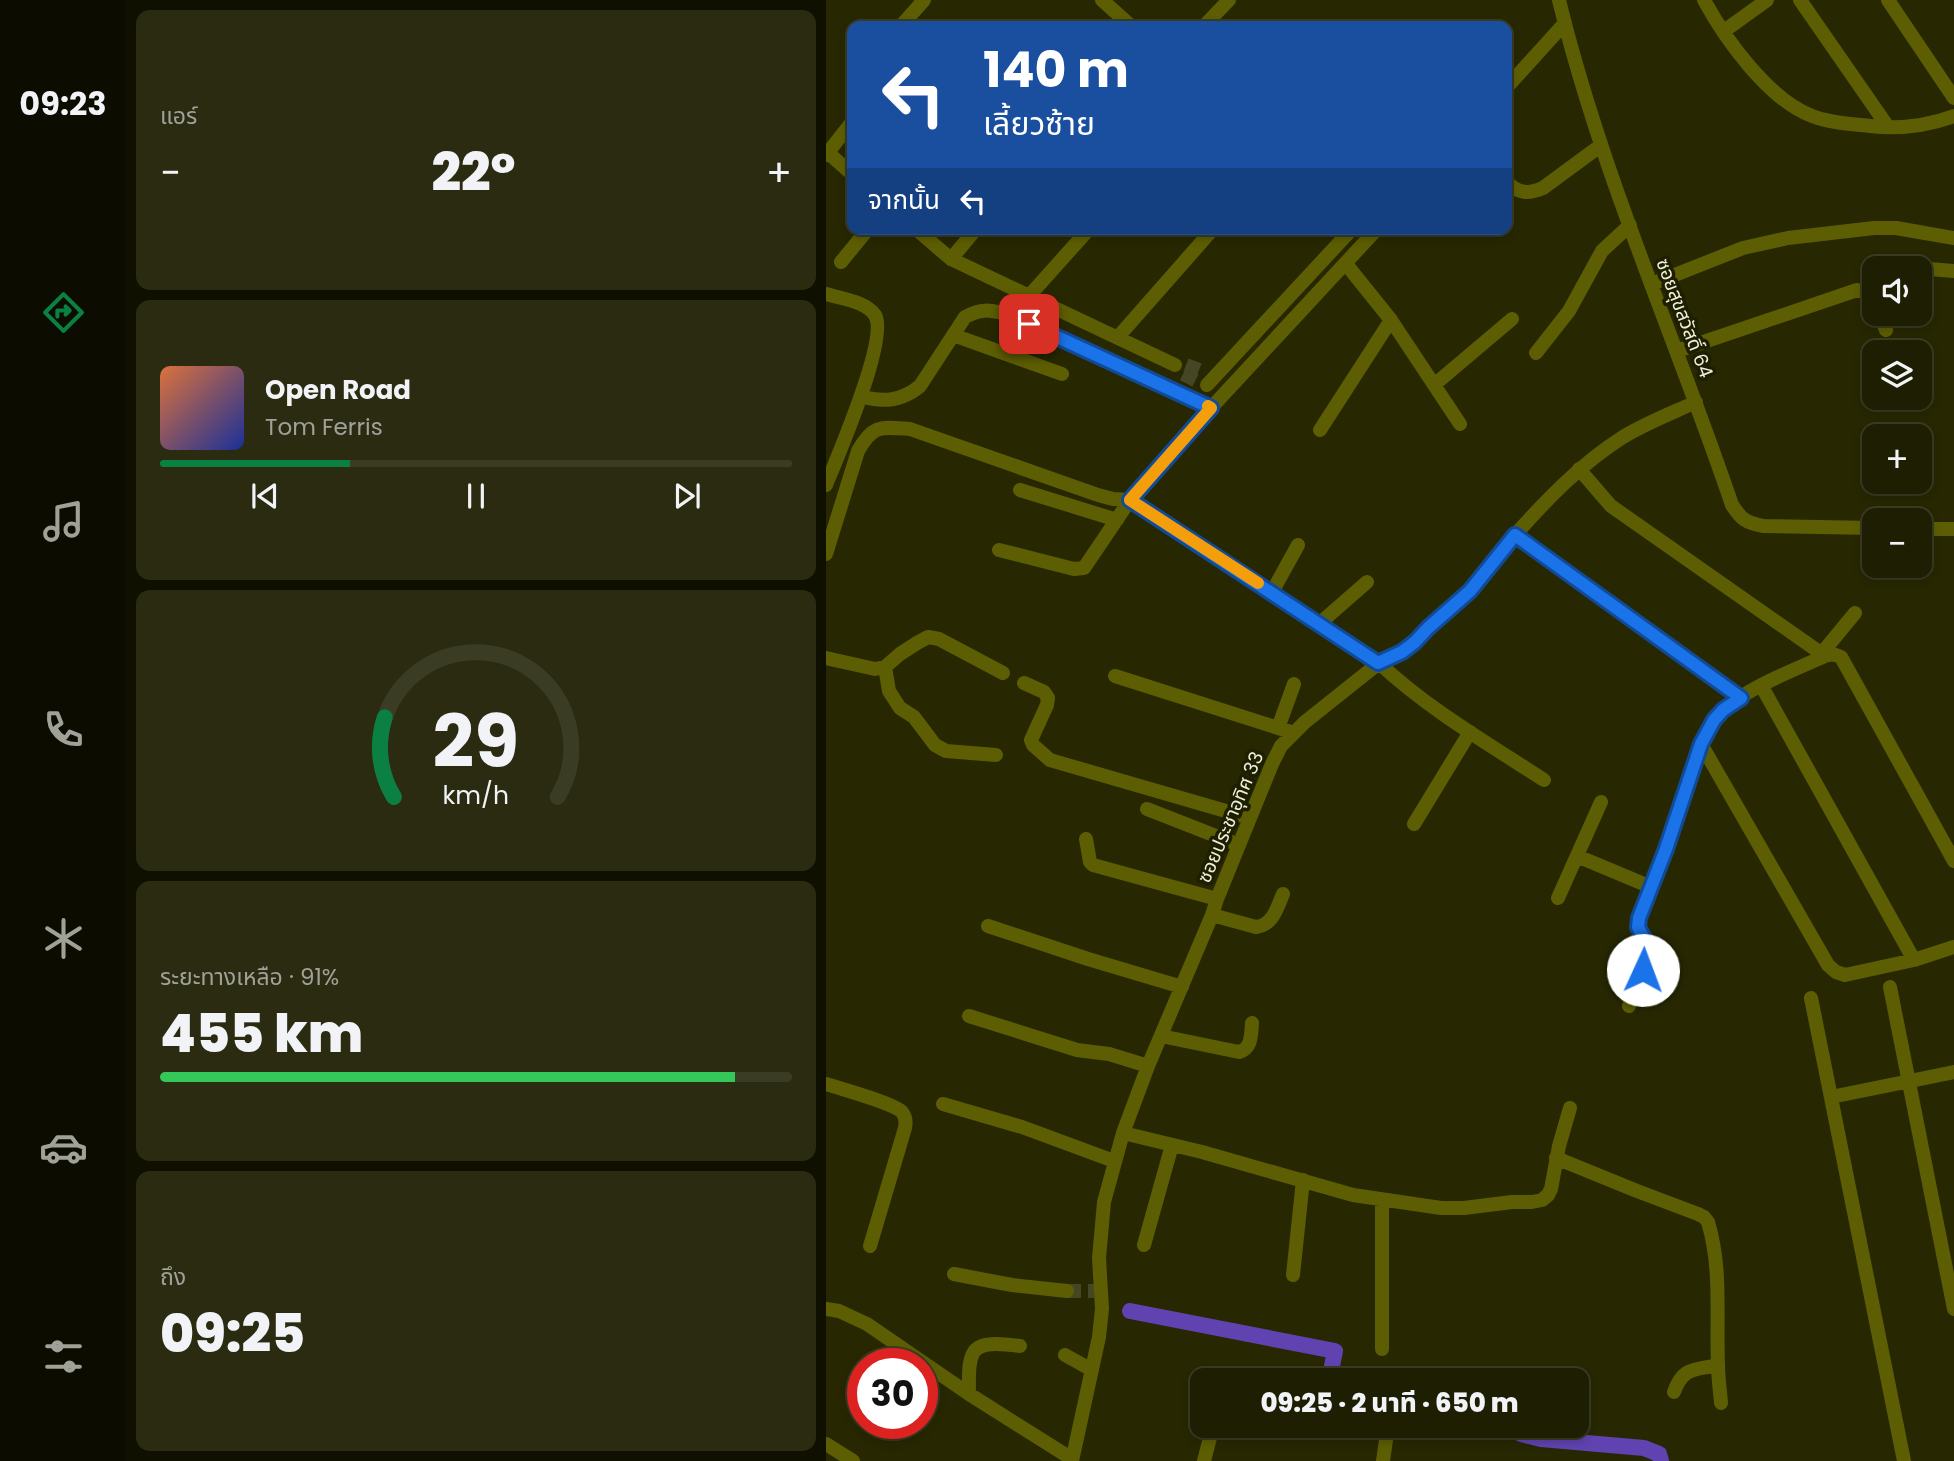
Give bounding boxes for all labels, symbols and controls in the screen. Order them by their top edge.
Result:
text: 140 m [983,36,1129,104]
icon: left [868,49,959,140]
text: 09:23 [19,81,107,126]
text: แอร์ [160,100,197,132]
text: เลี้ยวซ้าย [983,101,1095,146]
text: 22° [431,136,516,209]
text: − [160,146,181,199]
text: + [766,146,792,199]
text: จากนั้น [868,182,940,218]
icon: left [954,182,992,220]
street label: ซอยสุขสวัสดิ์ 64 [1649,255,1720,382]
map controls [1862,256,1932,578]
button: sound [1862,256,1932,326]
icon: directions [39,288,88,337]
pin [999,294,1059,354]
icon: arrive [1010,305,1048,343]
button: layers [1862,340,1932,410]
text: Open Road [265,372,411,408]
text: Tom Ferris [265,411,383,443]
button: + [1862,424,1932,494]
icon: previous [246,477,284,515]
icon: pause [457,477,495,515]
icon: next [668,477,706,515]
icon: music [39,497,88,546]
button: − [1862,508,1932,578]
text: 29 [433,691,519,792]
icon: phone [39,705,88,754]
street label: ซอยประชาอุทิศ 33 [1191,747,1270,887]
text: km/h [443,777,509,812]
icon: climate [39,914,88,963]
position arrow [1606,933,1680,1007]
text: ระยะทางเหลือ · 91% [160,961,339,993]
text: 455 km [160,997,363,1070]
icon: car [39,1123,88,1172]
text: ถึง [160,1261,186,1293]
text: 09:25 [160,1297,305,1370]
icon: filters [39,1332,88,1381]
speed limit sign: 30 [847,1348,938,1439]
text: 09:25 · 2 นาที · 650 m [1261,1385,1518,1421]

